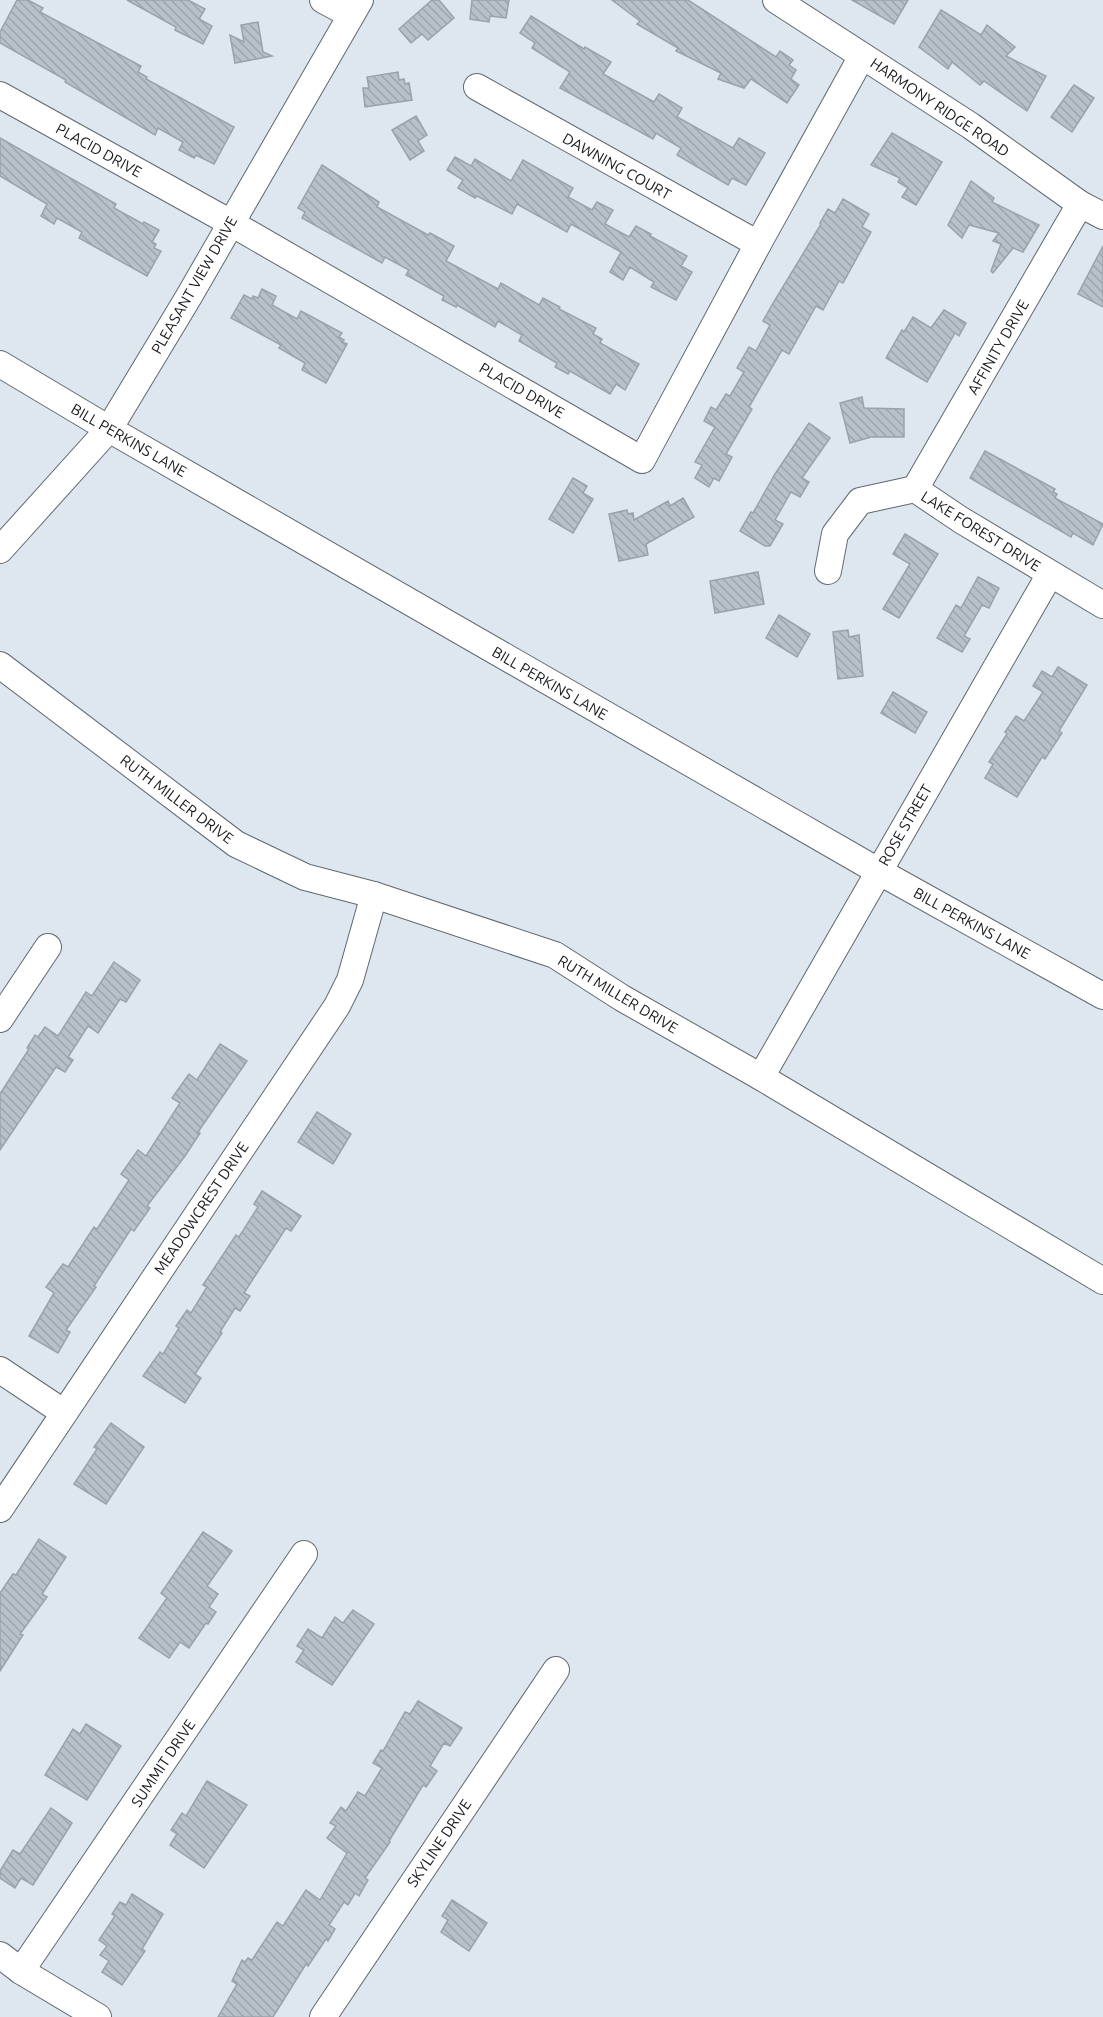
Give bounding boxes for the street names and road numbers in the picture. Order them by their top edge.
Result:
street label: HARMONY RIDGE ROAD [867,54,1013,160]
street label: PLACID DRIVE [53,119,145,181]
street label: DAWNING COURT [560,129,675,203]
street label: PLEASANT VIEW DRIVE [148,213,240,357]
street label: AFFINITY DRIVE [964,297,1032,397]
street label: PLACID DRIVE [476,359,568,421]
street label: BILL PERKINS LANE [68,400,190,480]
street label: LAKE FOREST DRIVE [918,487,1044,575]
street label: BILL PERKINS LANE [489,643,611,723]
street label: RUTH MILLER DRIVE [117,751,237,847]
street label: ROSE STREET [875,781,936,869]
street label: BILL PERKINS LANE [911,884,1033,962]
street label: RUTH MILLER DRIVE [555,951,681,1037]
street label: MEADOWCREST DRIVE [150,1139,252,1277]
street label: SUMMIT DRIVE [128,1716,198,1810]
street label: SKYLINE DRIVE [403,1796,475,1890]

